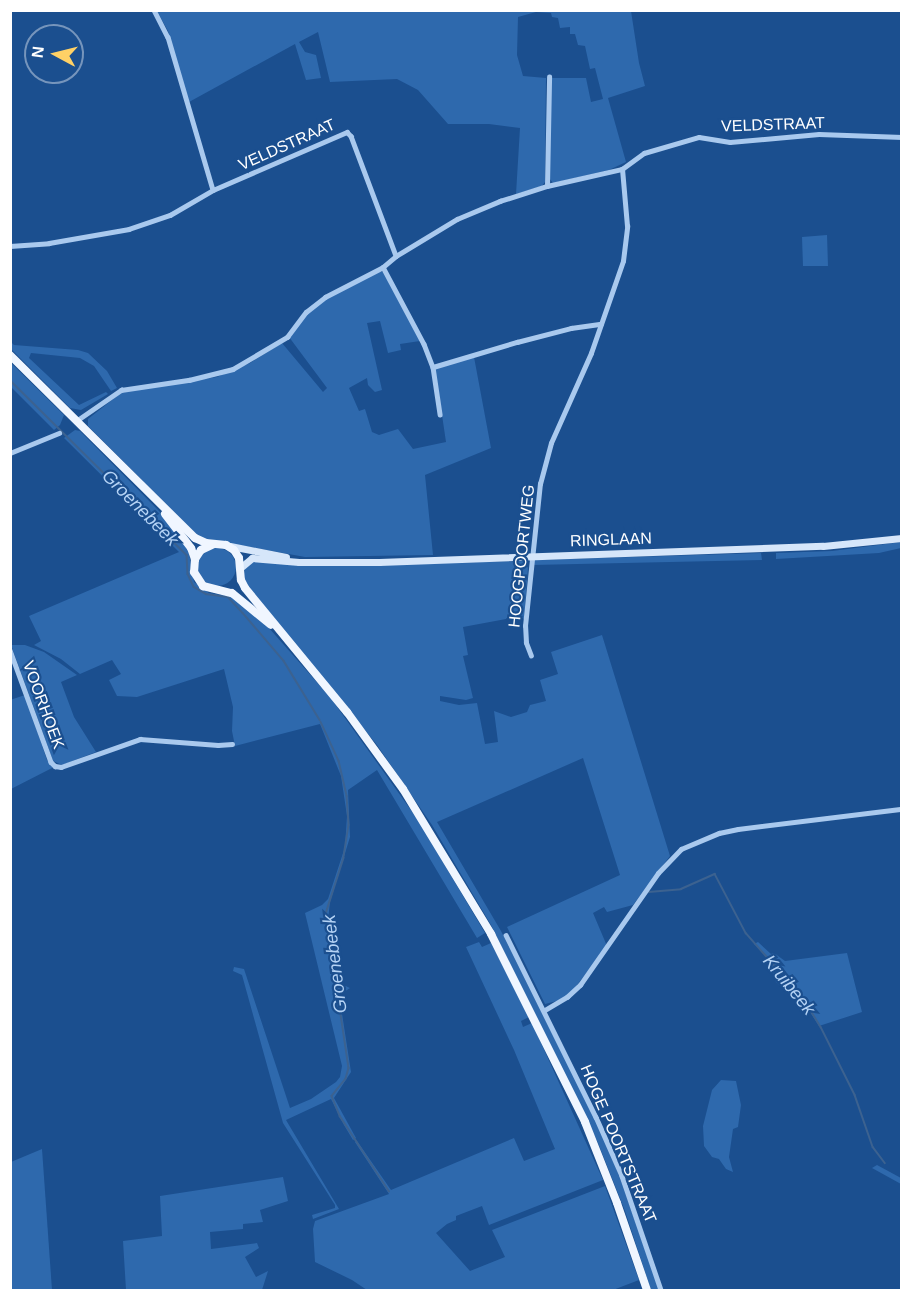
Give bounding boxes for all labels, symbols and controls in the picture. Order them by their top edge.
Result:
north arrow [24,24,84,84]
text: N [28,45,47,59]
street label: VELDSTRAAT [721,114,825,136]
street label: VELDSTRAAT [236,115,338,175]
water label: Groenebeek [97,465,183,551]
street label: HOOGPOORTWEG [505,484,539,628]
street label: RINGLAAN [570,529,652,551]
street label: VOORHOEK [18,658,68,752]
water label: Groenebeek [318,914,352,1014]
water label: Kruibeek [758,951,820,1019]
street label: HOGE POORTSTRAAT [576,1062,660,1226]

